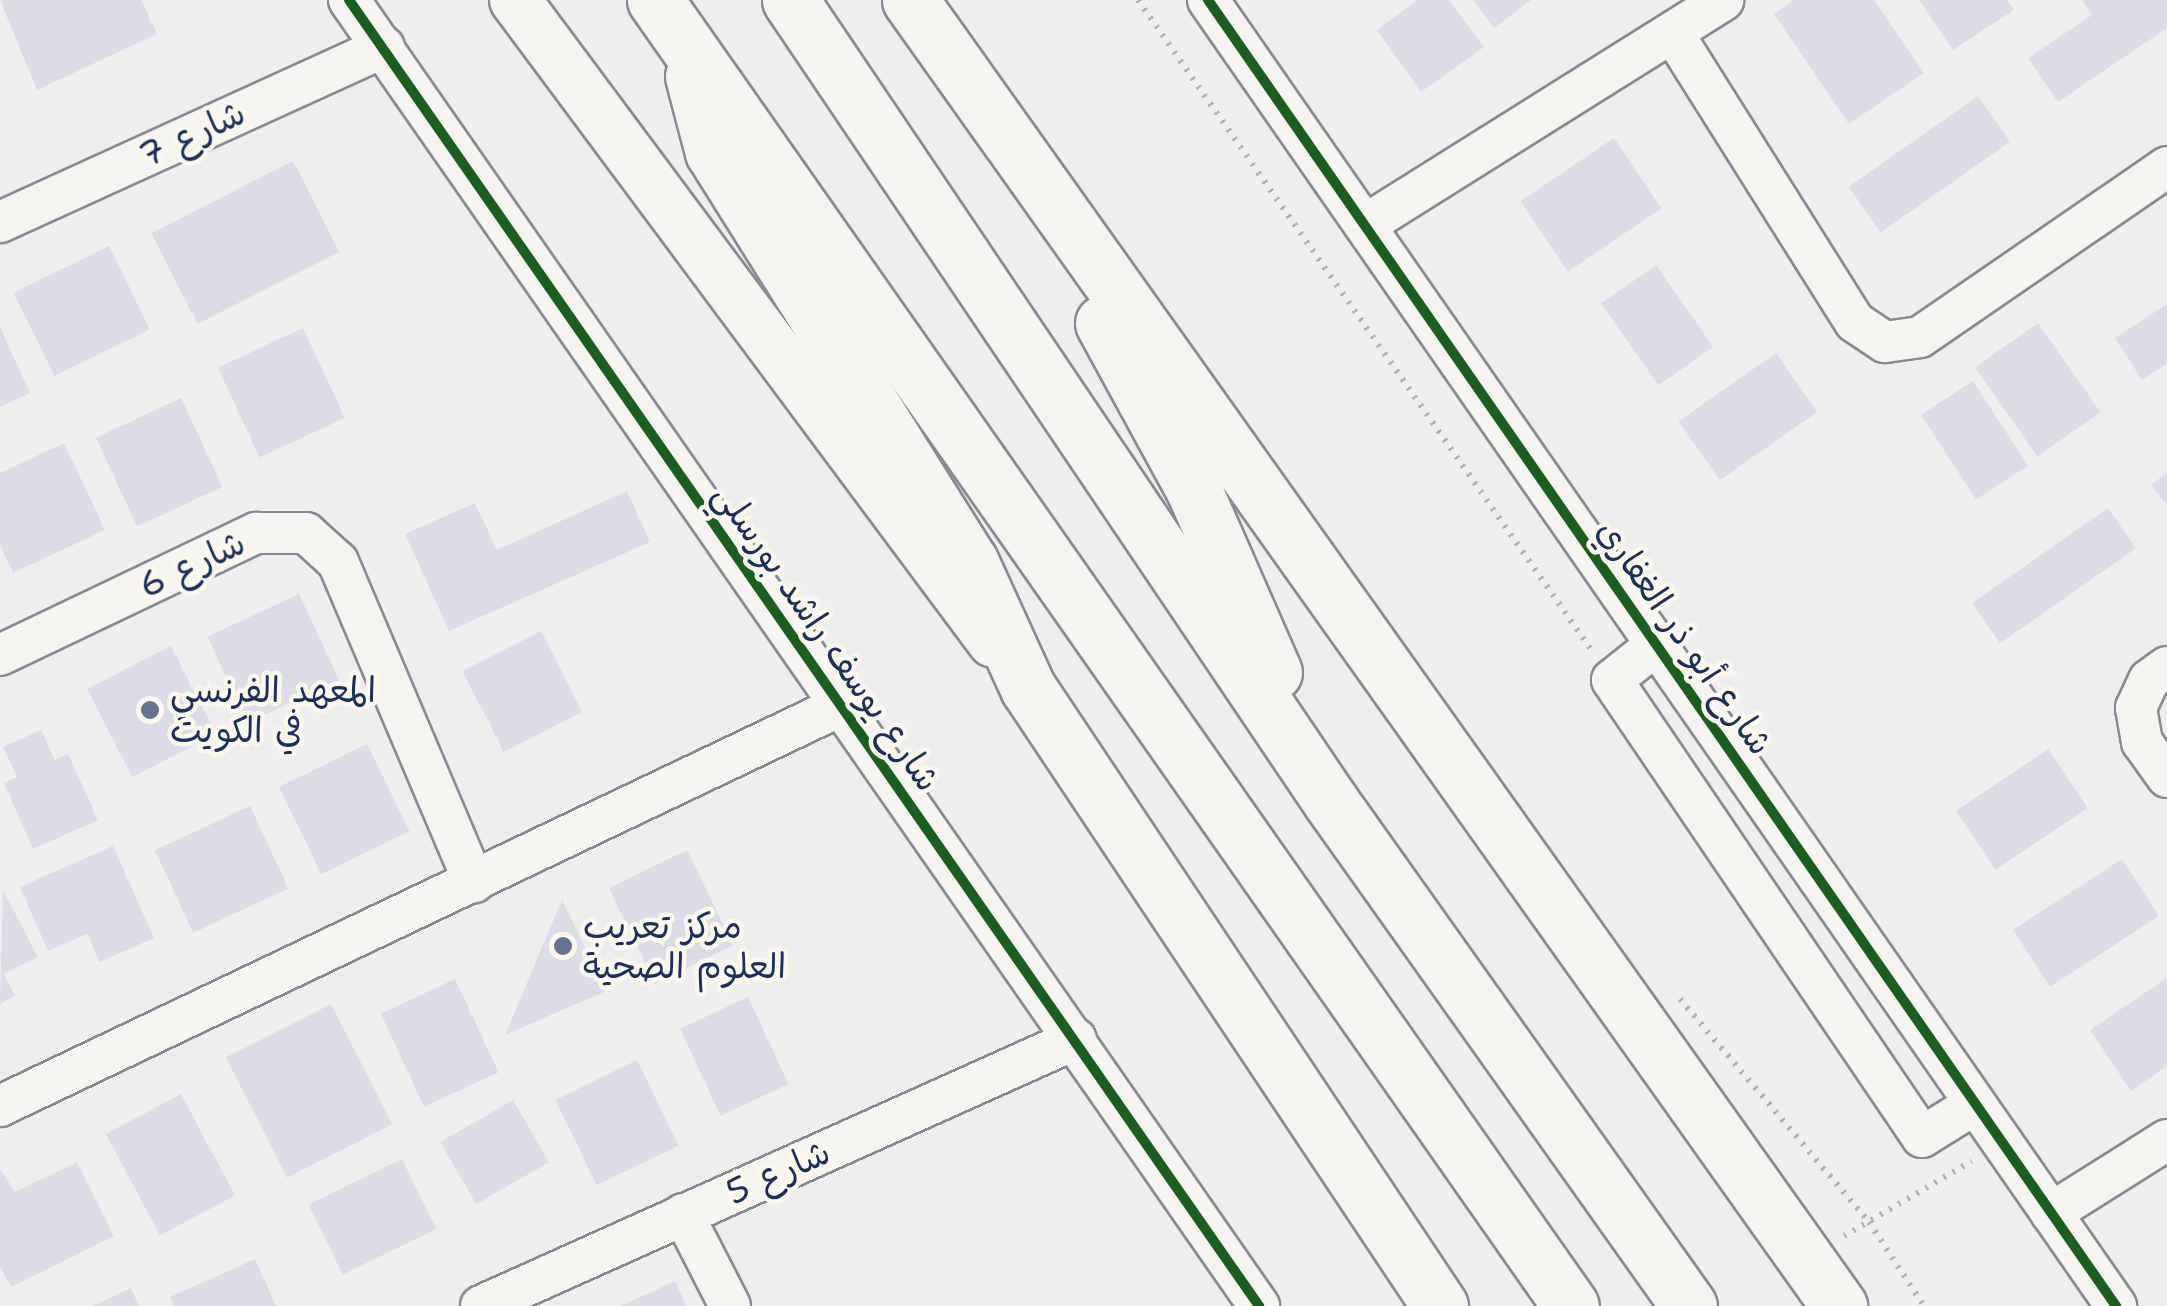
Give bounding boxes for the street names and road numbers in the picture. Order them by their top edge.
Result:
street label: شارع 7 [132,91,252,177]
street label: شارع يوسف راشد بورسلي [705,475,949,799]
street label: شارع أبو ذر الغفاري [1588,511,1782,763]
street label: شارع 6 [132,521,252,607]
street label: شارع 5 [720,1131,836,1213]

